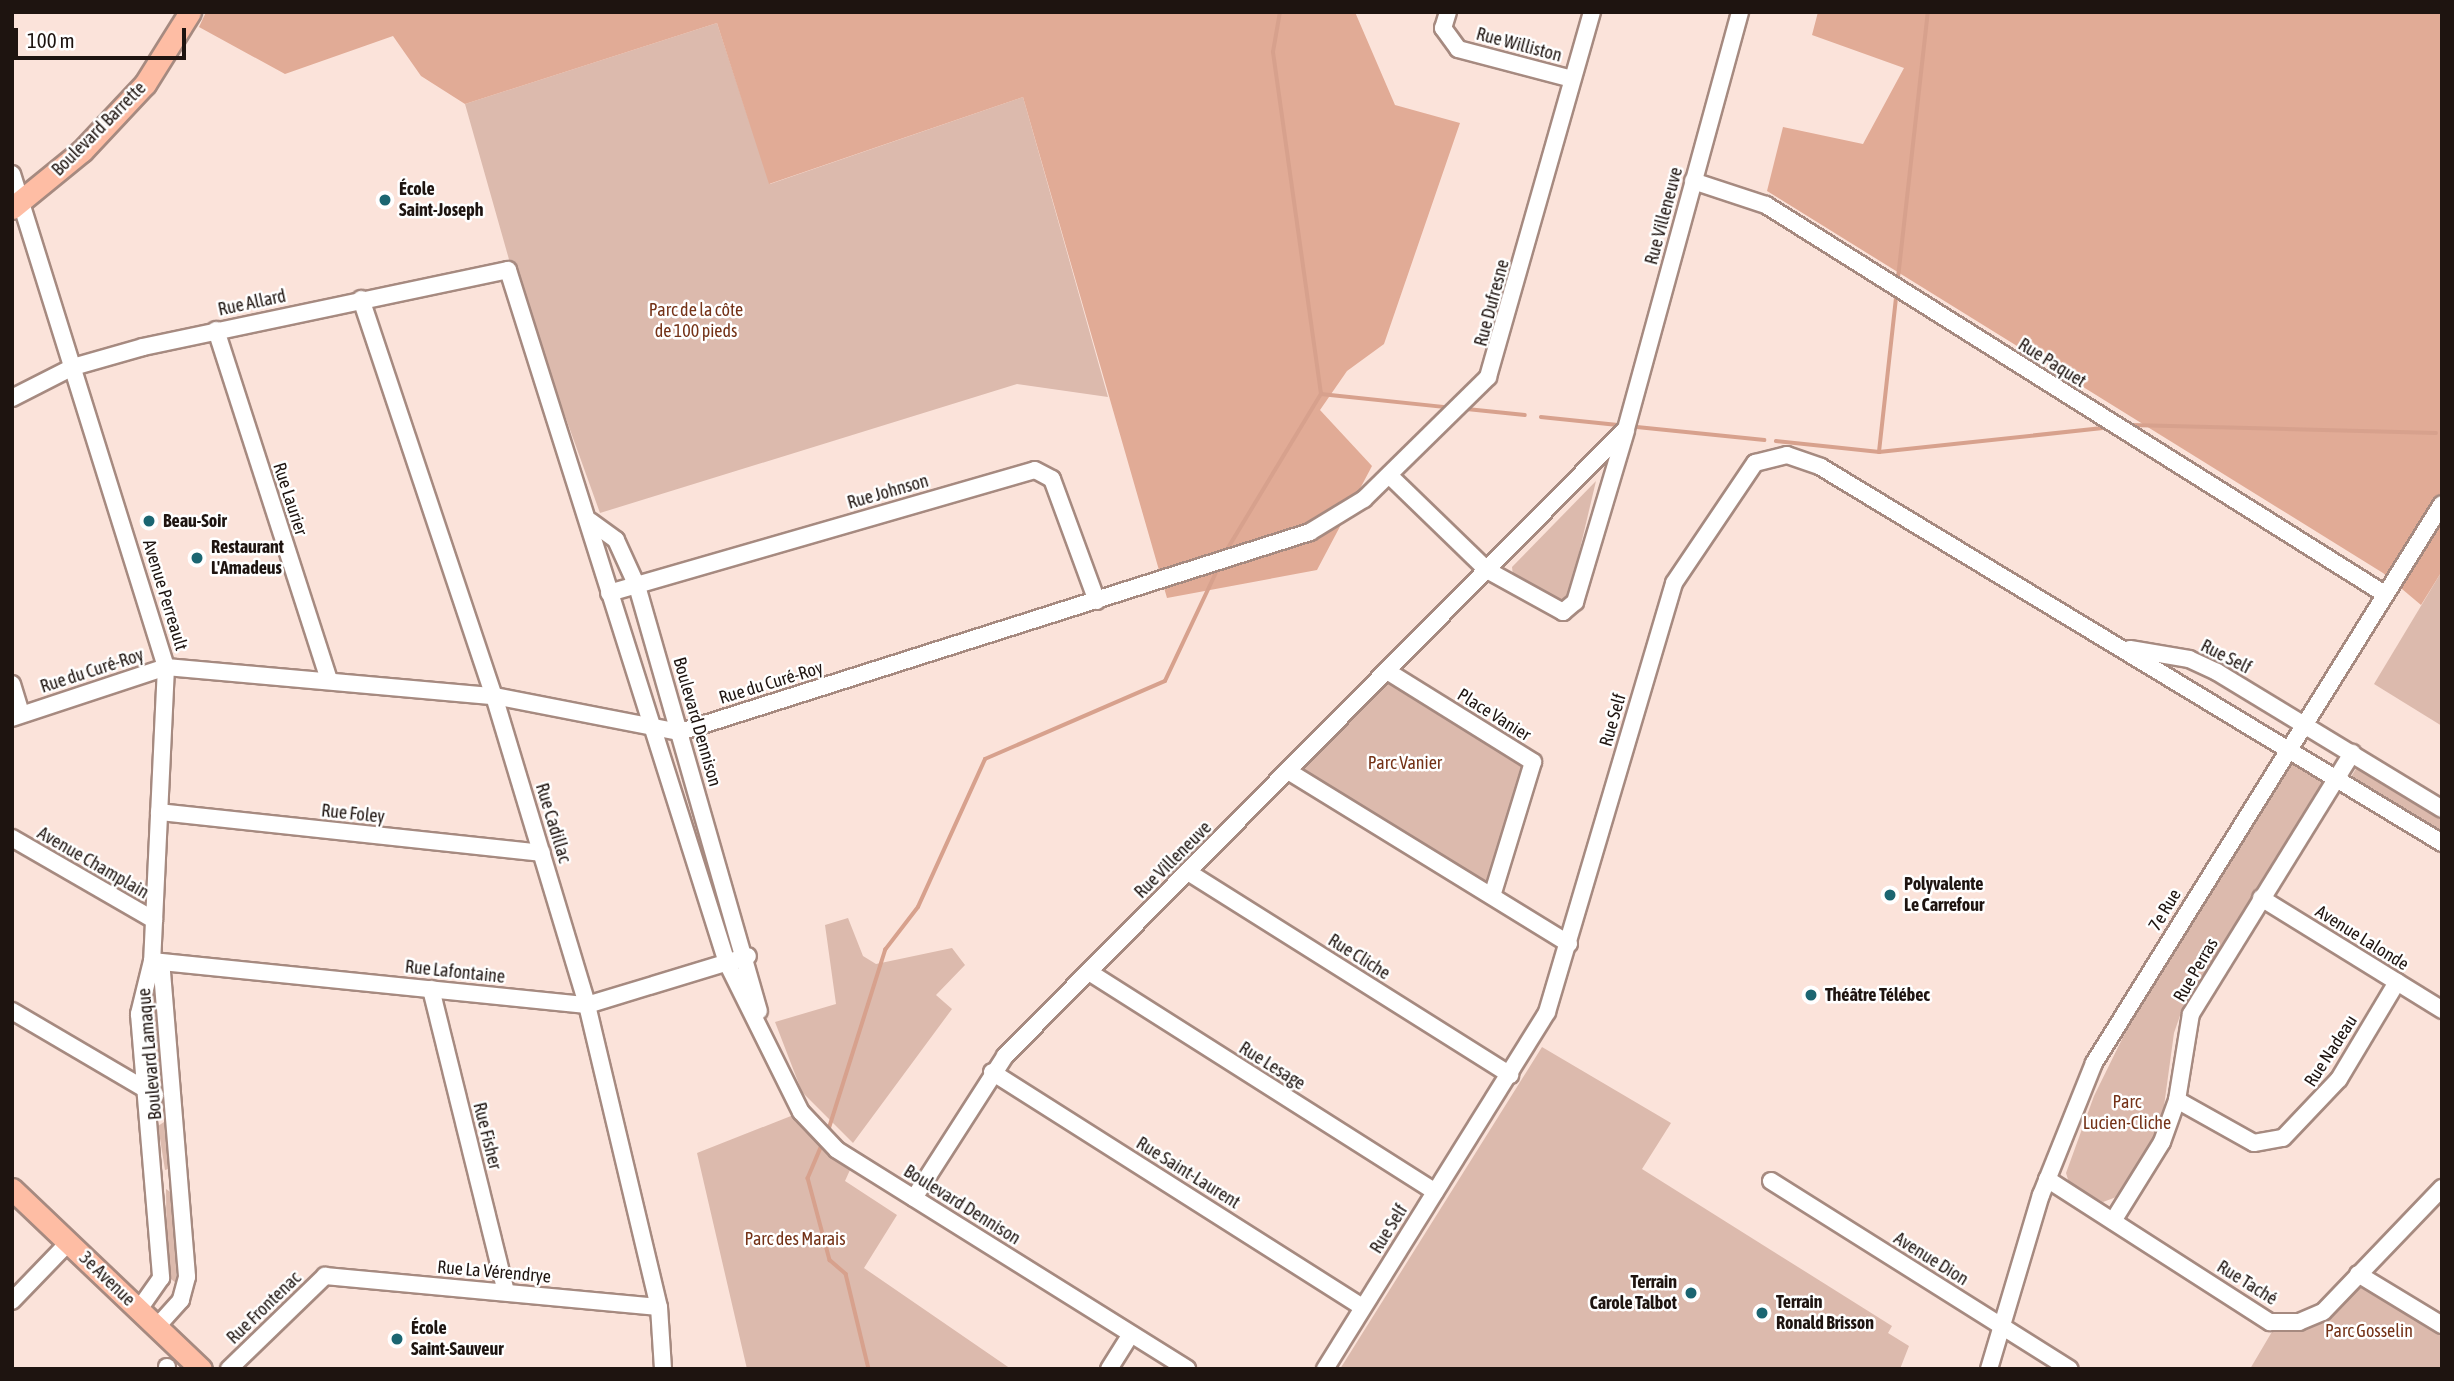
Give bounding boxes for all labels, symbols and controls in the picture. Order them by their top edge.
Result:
scale bar [18,14,189,58]
street label: Rue Williston [1474,23,1564,67]
text: 100 m [27,28,75,52]
street label: Boulevard Barrette [47,77,151,181]
street label: Rue Villeneuve [1641,165,1687,267]
place label: École Saint-Joseph [399,179,483,222]
marker: École Saint-Joseph [377,192,393,208]
street label: Rue Dufresne [1470,257,1514,349]
street label: Rue Allard [216,285,288,321]
park label: Parc de la côte de 100 pieds [649,300,743,342]
street label: Rue Paquet [2014,334,2090,392]
street label: Rue Laurier [268,460,312,538]
street label: Rue Johnson [845,470,931,514]
place label: Beau-Soir [163,510,227,532]
marker: Beau-Soir [141,513,157,529]
street label: Avenue Perreault [138,537,192,653]
place label: Restaurant L'Amadeus [211,537,284,580]
marker: Restaurant L'Amadeus [189,550,205,566]
street label: Rue Self [2197,635,2255,679]
street label: Rue du Curé-Roy [38,644,146,698]
street label: Boulevard Dennison [668,655,726,789]
street label: Rue du Curé-Roy [716,657,826,709]
street label: Place Vanier [1453,684,1535,746]
street label: Rue Self [1595,691,1631,749]
park label: Parc Vanier [1368,752,1442,774]
street label: Rue Cadillac [531,781,575,865]
street label: Rue Foley [320,800,386,828]
street label: Rue Villeneuve [1130,817,1216,903]
street label: Avenue Champlain [33,822,153,904]
place label: Polyvalente Le Carrefour [1904,874,1984,917]
street label: 7e Rue [2144,885,2186,935]
marker: Polyvalente Le Carrefour [1882,887,1898,903]
street label: Avenue Lalonde [2311,901,2413,975]
street label: Rue Cliche [1324,930,1394,984]
street label: Rue Perras [2169,934,2223,1006]
street label: Rue Lafontaine [404,956,506,988]
place label: Théâtre Télébec [1825,984,1930,1006]
street label: Boulevard Lamaque [133,987,167,1121]
marker: Théâtre Télébec [1803,987,1819,1003]
street label: Rue Nadeau [2300,1011,2362,1091]
street label: Rue Lesage [1235,1037,1309,1095]
park label: Parc Lucien-Cliche [2083,1092,2171,1134]
street label: Rue Fisher [468,1100,506,1172]
street label: Rue Saint-Laurent [1132,1133,1244,1213]
street label: Boulevard Dennison [900,1160,1024,1250]
street label: Rue Self [1366,1200,1412,1258]
park label: Parc des Marais [744,1228,846,1250]
street label: Avenue Dion [1890,1228,1972,1290]
street label: 3e Avenue [75,1247,139,1311]
street label: Rue La Vérendrye [436,1256,552,1288]
street label: Rue Taché [2213,1256,2281,1310]
street label: Rue Frontenac [222,1267,306,1349]
place label: Terrain Carole Talbot [1590,1272,1677,1314]
marker: Terrain Carole Talbot [1683,1285,1699,1301]
place label: Terrain Ronald Brisson [1776,1292,1874,1334]
marker: Terrain Ronald Brisson [1754,1305,1770,1321]
place label: École Saint-Sauveur [411,1318,504,1360]
park label: Parc Gosselin [2325,1320,2413,1342]
marker: École Saint-Sauveur [389,1331,405,1347]

